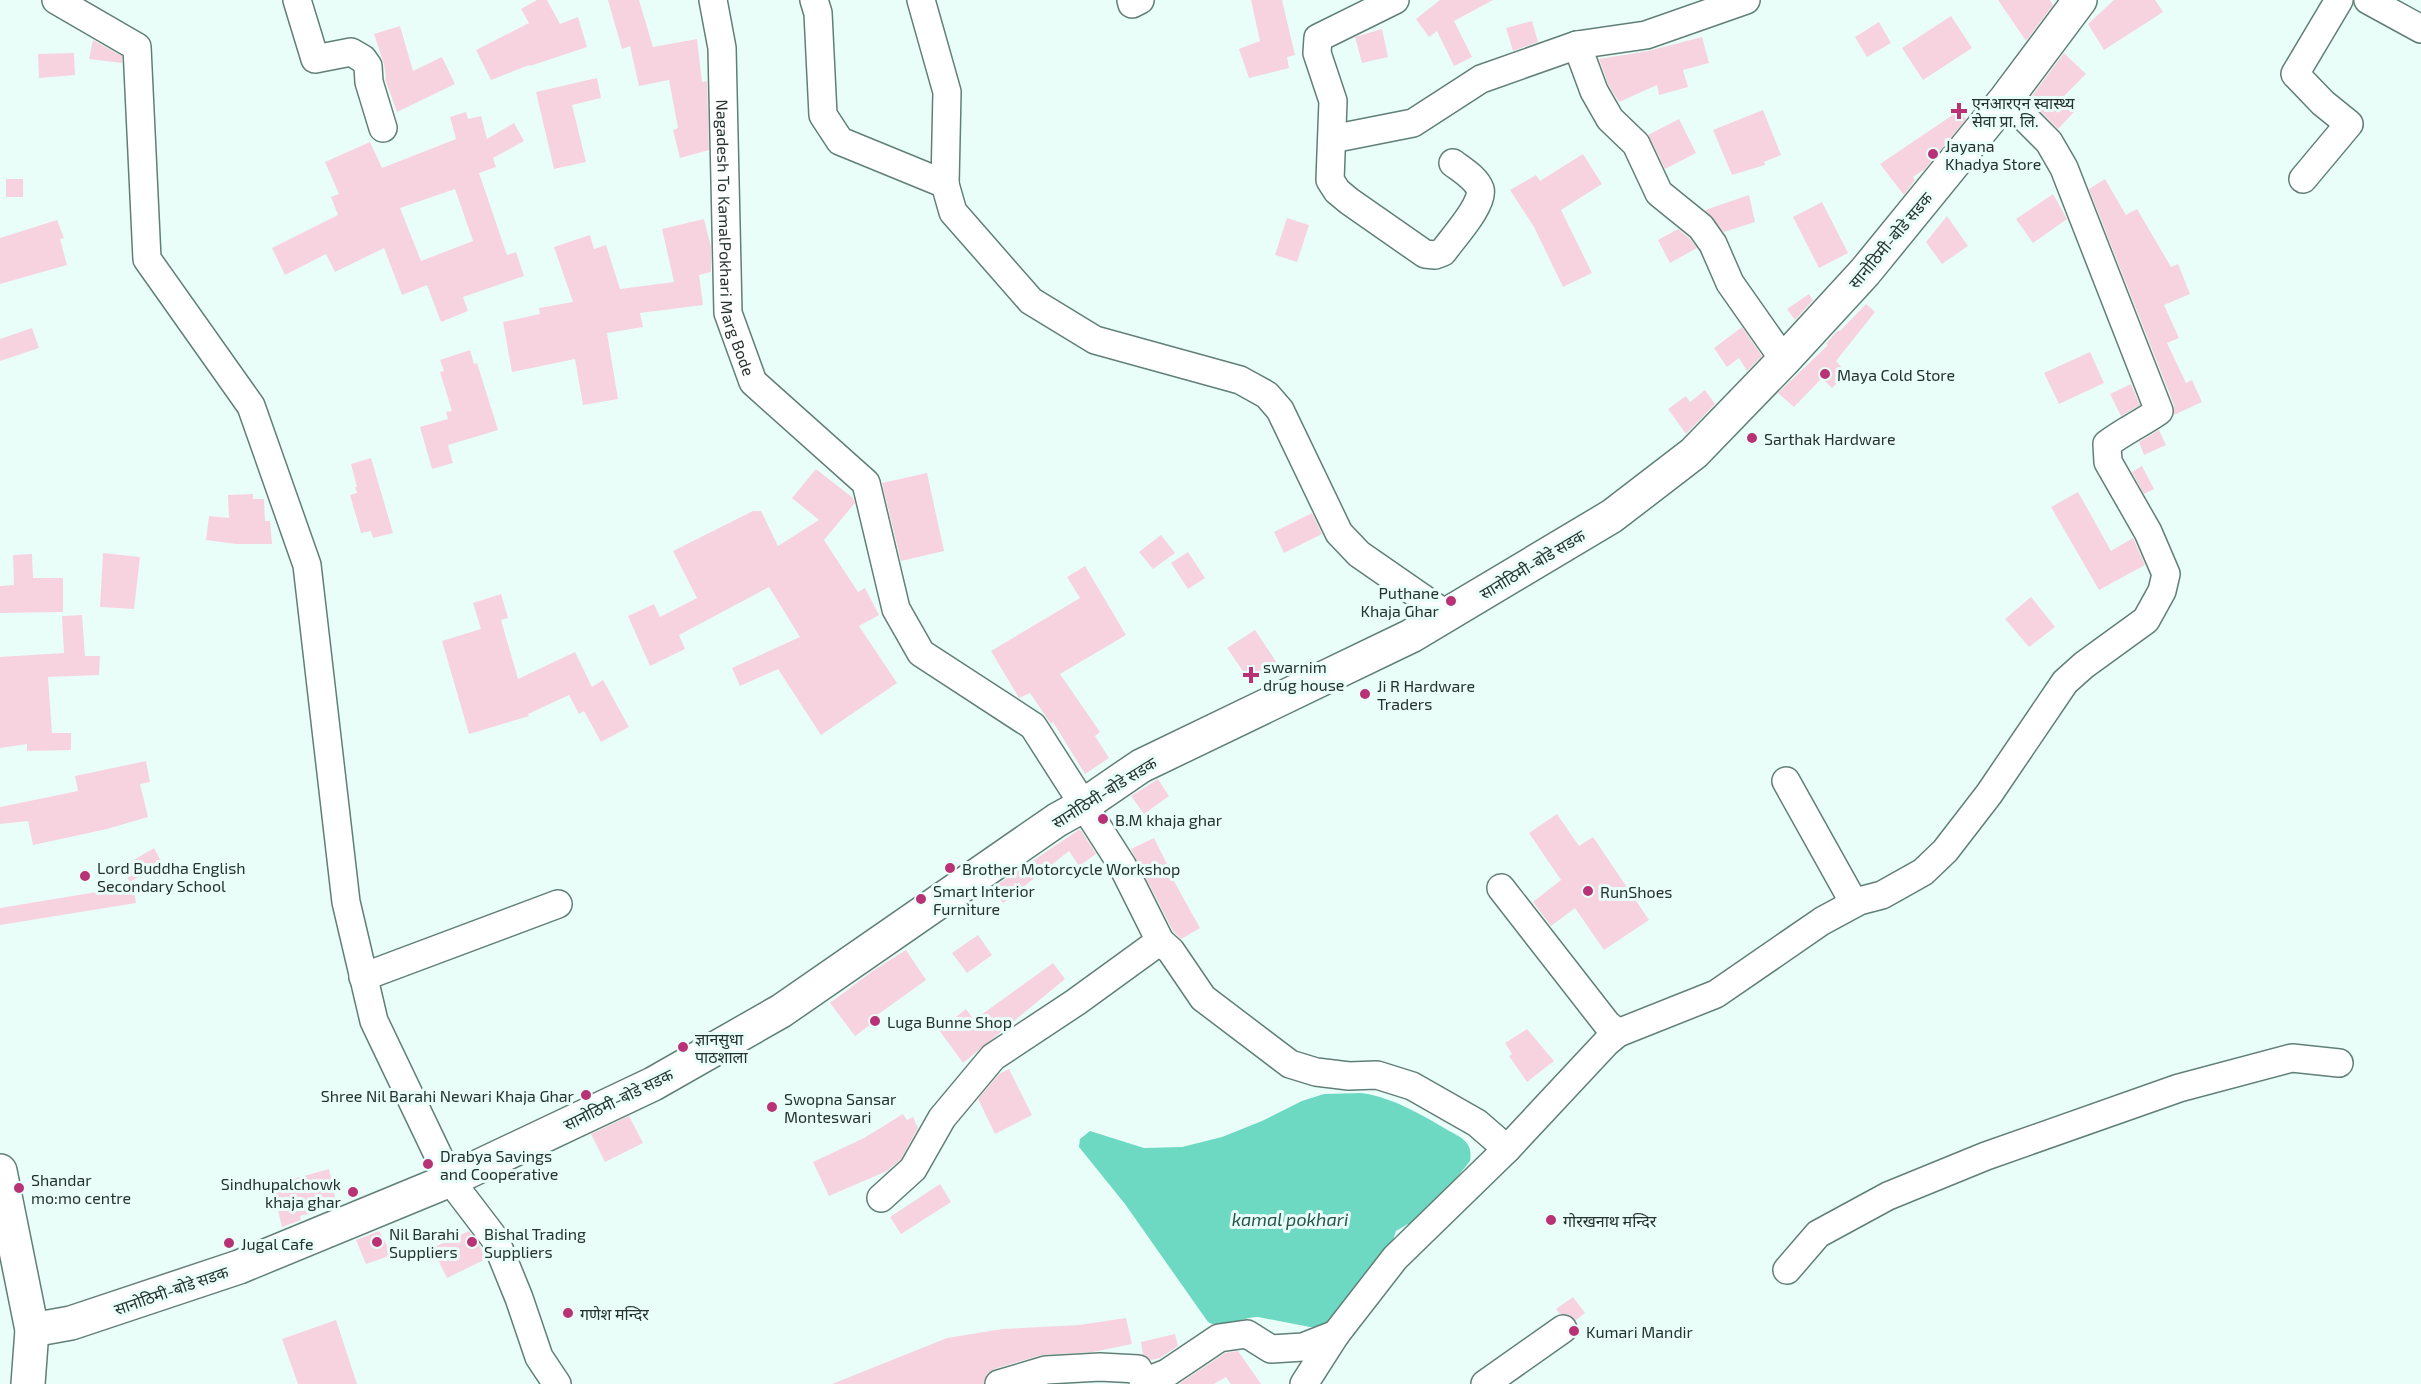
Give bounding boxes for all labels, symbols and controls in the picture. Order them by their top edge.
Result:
place label: एनआरएन स्वास्थ्य सेवा प्रा. लि. [1972,93,2075,130]
street label: Nagadesh To KamalPokhari Marg Bode [714,99,759,378]
marker: एनआरएन स्वास्थ्य सेवा प्रा. लि. [1950,102,1968,120]
place label: Jayana Khadya Store [1945,136,2041,173]
marker: Jayana Khadya Store [1926,147,1940,161]
street label: सानोठिमी-बोडे सडक [1844,188,1936,292]
place label: Maya Cold Store [1837,365,1955,384]
marker: Maya Cold Store [1818,367,1832,381]
place label: Sarthak Hardware [1764,429,1896,448]
marker: Sarthak Hardware [1745,431,1759,445]
street label: सानोठिमी-बोडे सडक [1476,525,1589,603]
place label: Puthane Khaja Ghar [1361,583,1440,621]
marker: Puthane Khaja Ghar [1444,594,1458,608]
place label: swarnim drug house [1263,657,1344,694]
marker: swarnim drug house [1244,668,1258,682]
place label: Ji R Hardware Traders [1377,676,1475,713]
marker: Ji R Hardware Traders [1358,687,1372,701]
street label: सानोठिमी-बोडे सडक [1048,752,1160,832]
place label: B.M khaja ghar [1115,810,1223,830]
marker: B.M khaja ghar [1096,812,1110,826]
place label: Lord Buddha English Secondary School [97,858,246,895]
place label: Brother Motorcycle Workshop [962,859,1180,878]
marker: Brother Motorcycle Workshop [943,861,957,875]
marker: Lord Buddha English Secondary School [78,869,92,883]
place label: Smart Interior Furniture [933,881,1036,918]
place label: RunShoes [1600,882,1672,901]
marker: RunShoes [1581,884,1595,898]
marker: Smart Interior Furniture [914,892,928,906]
place label: Luga Bunne Shop [887,1012,1012,1031]
marker: Luga Bunne Shop [868,1014,882,1028]
place label: ज्ञानसुधा पाठशाला [695,1029,748,1066]
marker: ज्ञानसुधा पाठशाला [676,1040,690,1054]
street label: सानोठिमी-बोडे सडक [560,1064,676,1134]
place label: Shree Nil Barahi Newari Khaja Ghar [321,1086,575,1106]
marker: Shree Nil Barahi Newari Khaja Ghar [579,1088,593,1102]
place label: Swopna Sansar Monteswari [784,1089,897,1126]
marker: Swopna Sansar Monteswari [765,1100,779,1114]
place label: Drabya Savings and Cooperative [440,1146,558,1183]
marker: Drabya Savings and Cooperative [421,1157,435,1171]
place label: Shandar mo:mo centre [31,1170,131,1207]
place label: Sindhupalchowk khaja ghar [221,1174,342,1212]
marker: Shandar mo:mo centre [12,1181,26,1195]
marker: Sindhupalchowk khaja ghar [346,1185,360,1199]
water label: kamal pokhari [1232,1208,1349,1230]
place label: गोरखनाथ मन्दिर [1563,1211,1657,1230]
marker: गोरखनाथ मन्दिर [1544,1213,1558,1227]
place label: Nil Barahi Suppliers [389,1224,459,1261]
place label: Bishal Trading Suppliers [484,1224,586,1261]
place label: Jugal Cafe [241,1234,314,1253]
marker: Nil Barahi Suppliers [370,1235,384,1249]
marker: Bishal Trading Suppliers [465,1235,479,1249]
marker: Jugal Cafe [222,1236,236,1250]
street label: सानोठिमी-बोडे सडक [111,1261,231,1318]
place label: गणेश मन्दिर [580,1304,649,1323]
marker: गणेश मन्दिर [561,1306,575,1320]
place label: Kumari Mandir [1586,1322,1694,1341]
marker: Kumari Mandir [1567,1324,1581,1338]

